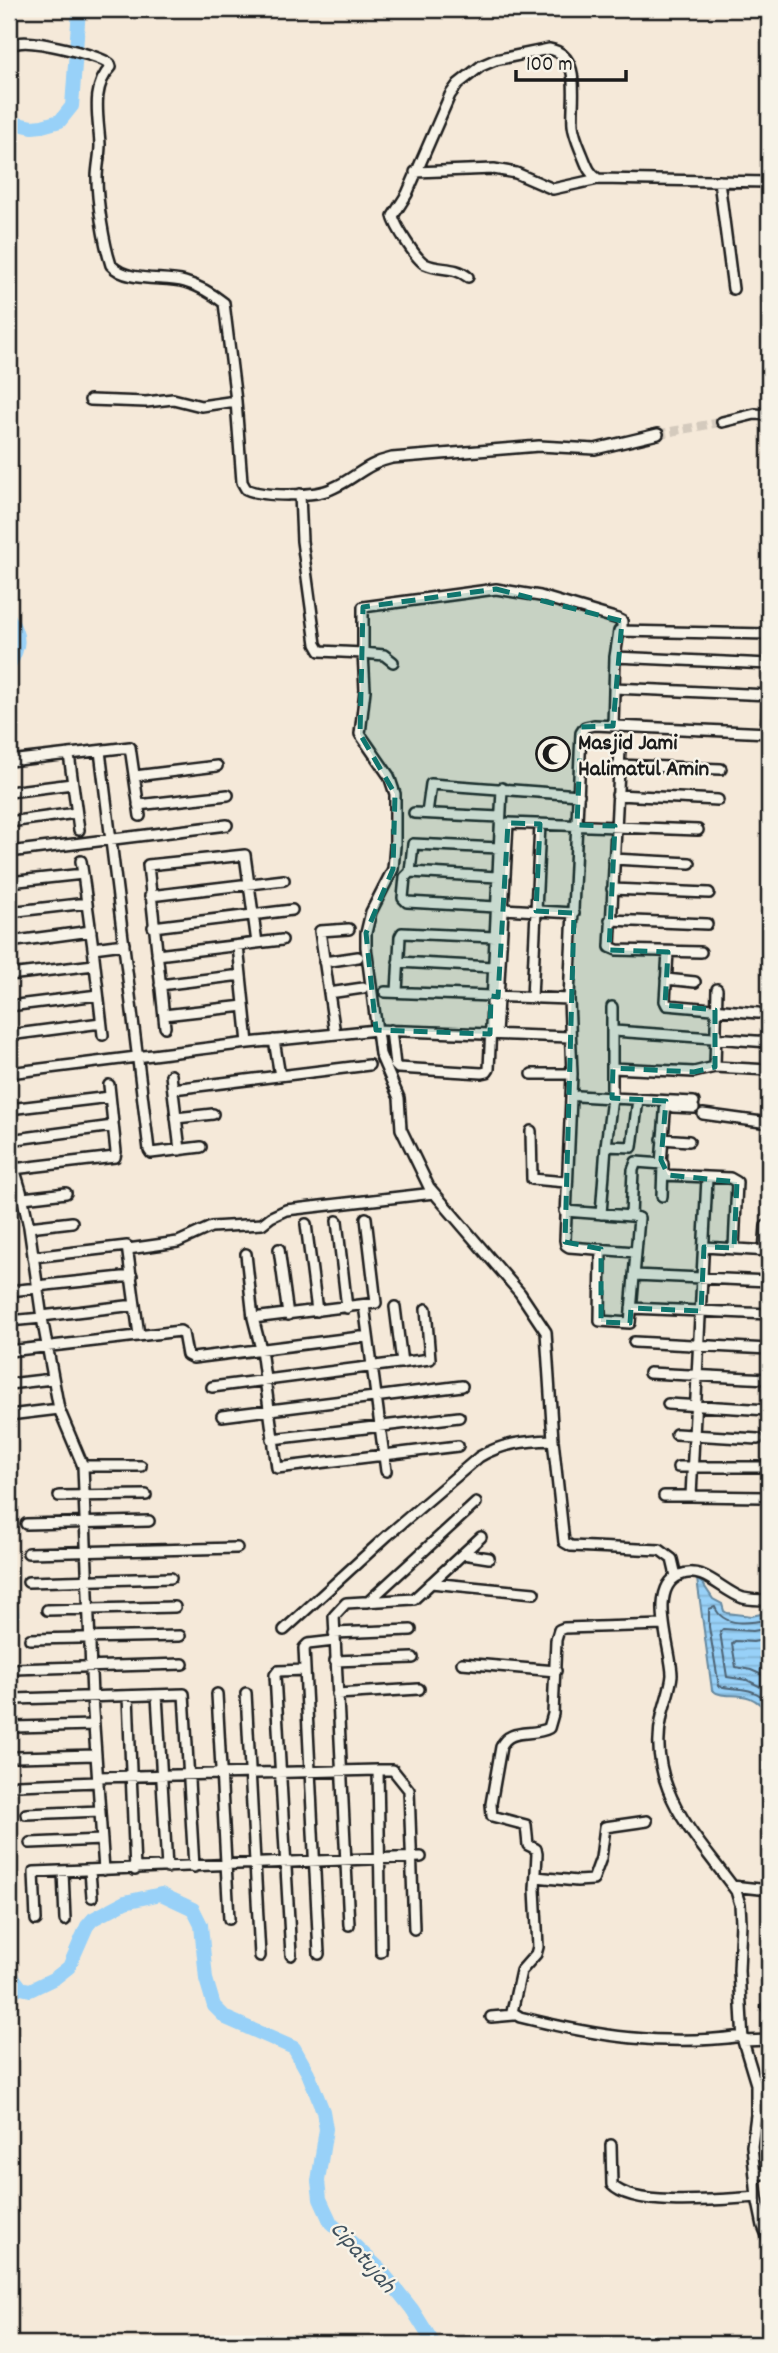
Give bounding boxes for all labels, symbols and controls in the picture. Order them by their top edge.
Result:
scale bar [516,38,626,82]
text: 100 m [526,51,573,81]
place label: Masjid Jami Halimatul Amin [578,728,710,787]
mosque icon: Masjid Jami Halimatul Amin [534,735,572,773]
water label: Cipatujah [321,2214,404,2302]

